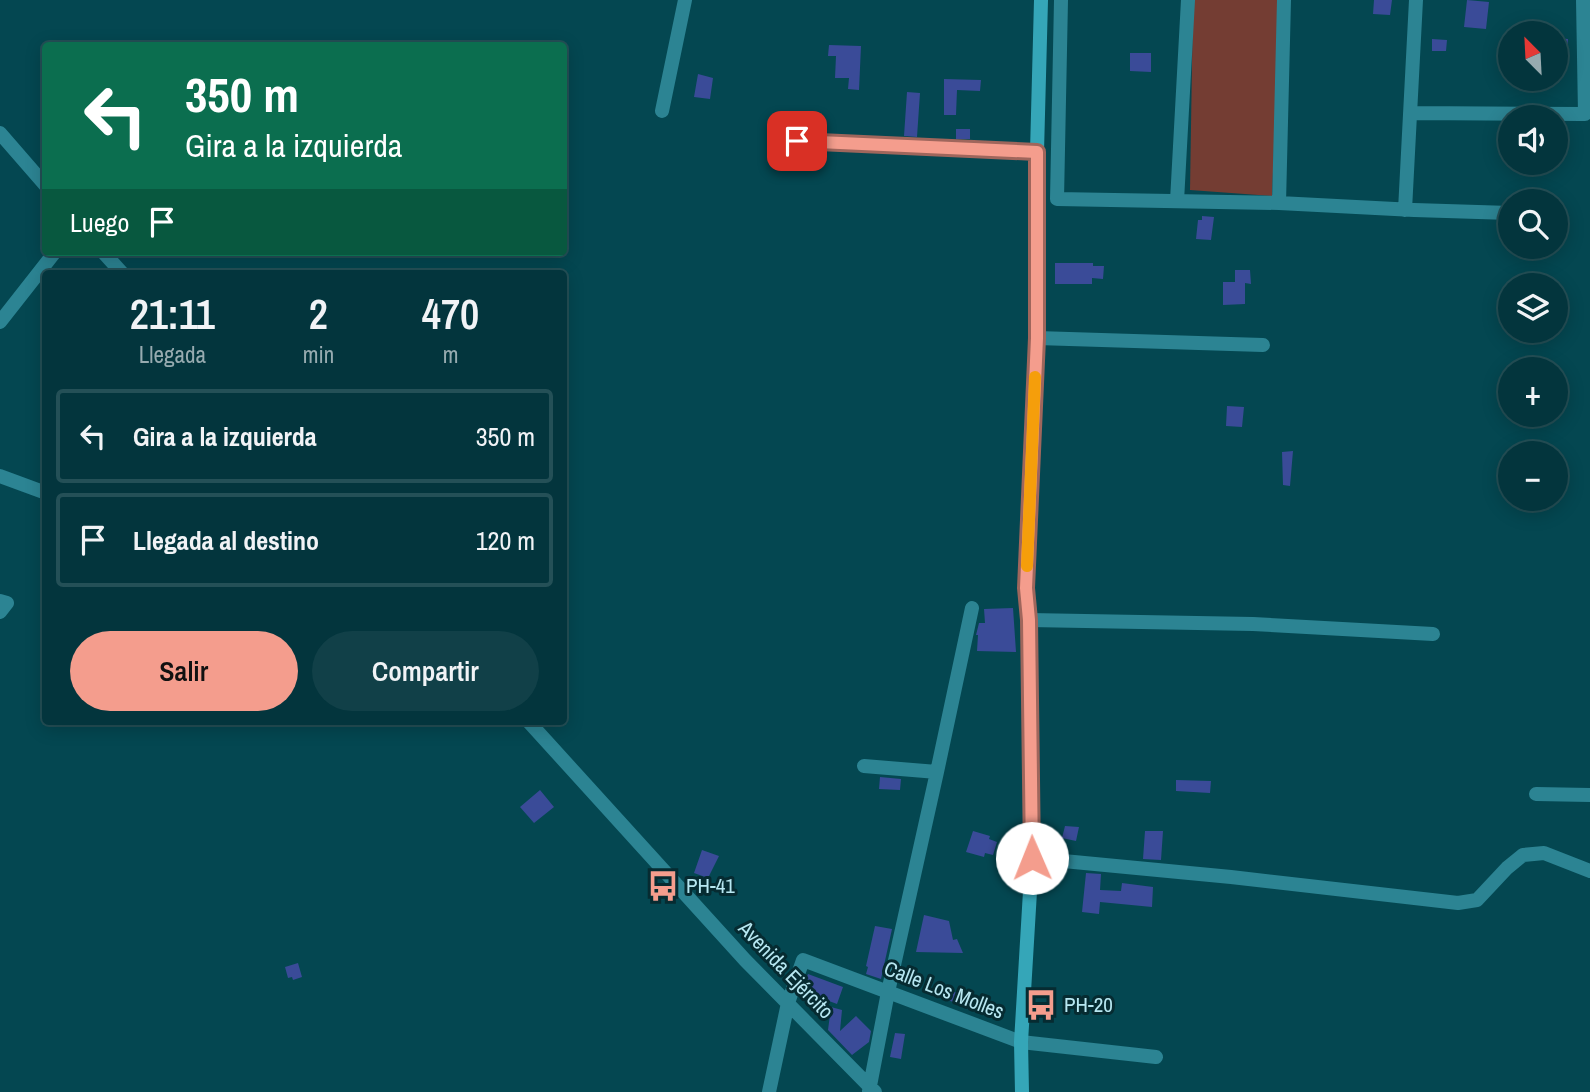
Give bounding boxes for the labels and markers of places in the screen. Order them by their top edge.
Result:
pin [767,111,827,171]
bus stop icon: PH-41 [646,869,680,903]
place label: PH-41 [686,871,735,900]
bus stop icon: PH-20 [1024,988,1058,1022]
place label: PH-20 [1064,990,1113,1019]

